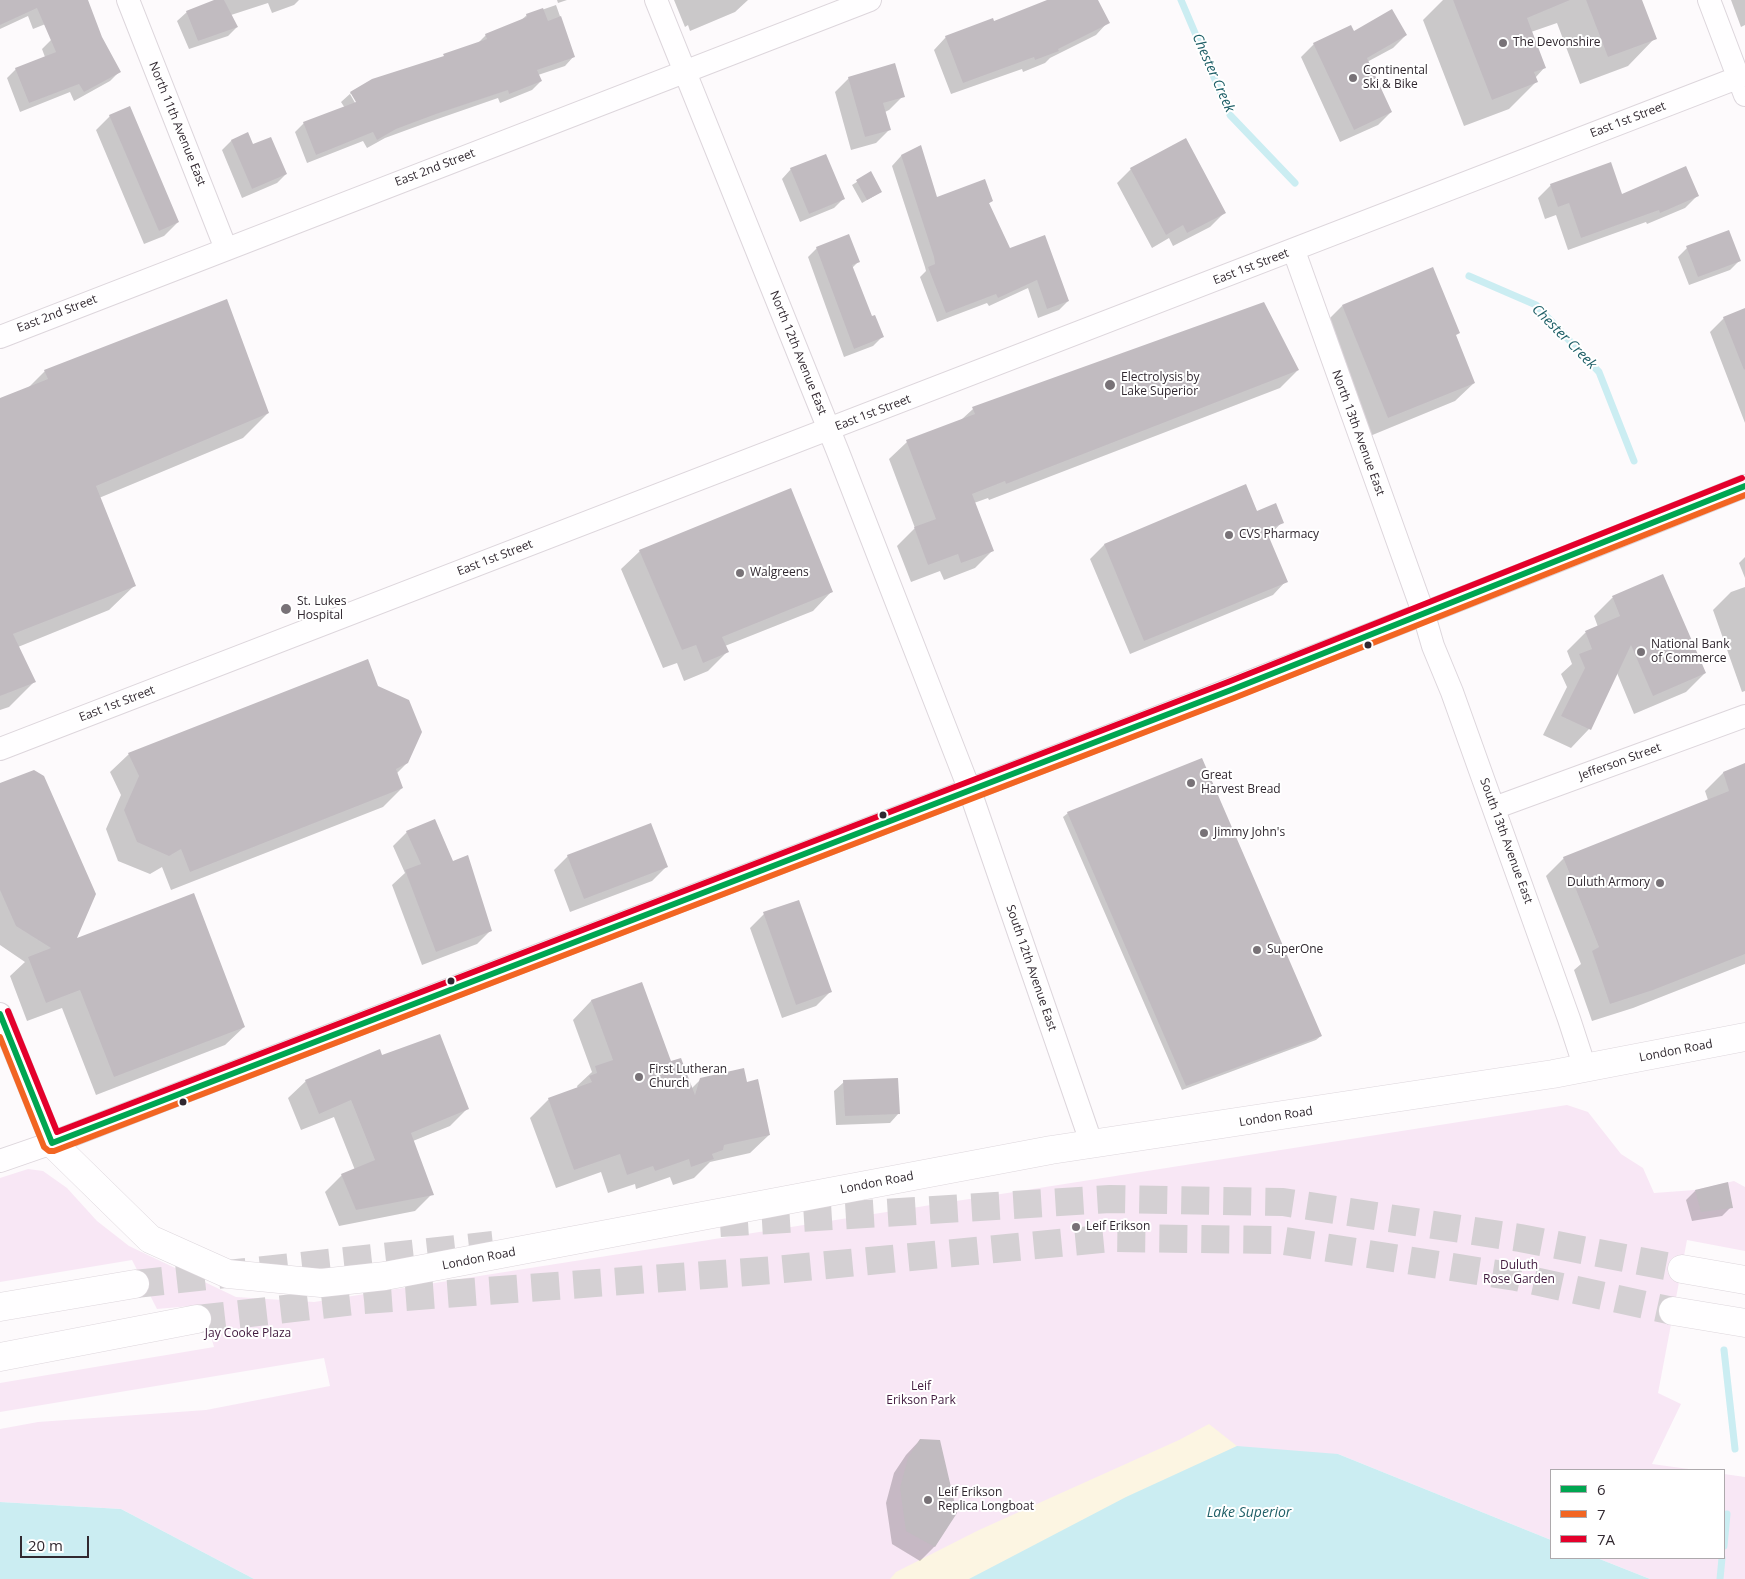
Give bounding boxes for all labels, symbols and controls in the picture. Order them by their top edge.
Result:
water label: Chester Creek [1188,31,1238,115]
place label: The Devonshire [1513,36,1601,50]
marker: The Devonshire [1497,37,1509,49]
street label: North 11th Avenue East [145,60,209,188]
place label: Continental Ski & Bike [1363,64,1428,92]
marker: Continental Ski & Bike [1347,72,1359,84]
street label: East 1st Street [1588,99,1668,141]
street label: East 2nd Street [393,146,477,190]
street label: East 1st Street [1211,246,1291,288]
street label: North 12th Avenue East [766,289,830,417]
street label: East 2nd Street [15,292,99,336]
water label: Chester Creek [1528,301,1600,373]
street label: North 13th Avenue East [1329,368,1387,498]
place label: Electrolysis by Lake Superior [1121,371,1200,399]
marker: Electrolysis by Lake Superior [1103,378,1117,392]
street label: East 1st Street [833,392,913,434]
place label: CVS Pharmacy [1239,528,1319,542]
marker: CVS Pharmacy [1223,529,1235,541]
street label: East 1st Street [455,537,535,579]
place label: Walgreens [750,566,809,580]
marker: Walgreens [734,567,746,579]
place label: St. Lukes Hospital [297,595,347,623]
marker: St. Lukes Hospital [279,602,293,616]
place label: National Bank of Commerce [1651,638,1729,666]
unlabelled marker [1363,640,1373,650]
marker: National Bank of Commerce [1635,646,1647,658]
street label: East 1st Street [77,683,157,725]
street label: Jefferson Street [1577,740,1663,784]
place label: Great Harvest Bread [1201,769,1281,797]
street label: South 13th Avenue East [1477,776,1535,906]
marker: Great Harvest Bread [1185,777,1197,789]
unlabelled marker [878,810,888,820]
place label: Jimmy John's [1214,826,1285,840]
marker: Jimmy John's [1198,827,1210,839]
place label: Duluth Armory [1567,876,1650,890]
marker: Duluth Armory [1654,877,1666,889]
street label: South 12th Avenue East [1003,903,1059,1033]
place label: SuperOne [1267,943,1323,957]
marker: SuperOne [1251,944,1263,956]
unlabelled marker [446,976,456,986]
street label: London Road [1638,1037,1714,1065]
place label: First Lutheran Church [649,1063,727,1091]
marker: First Lutheran Church [633,1071,645,1083]
unlabelled marker [178,1097,188,1107]
street label: London Road [1238,1104,1314,1130]
street label: London Road [839,1169,915,1197]
place label: Leif Erikson [1086,1220,1150,1234]
marker: Leif Erikson [1070,1221,1082,1233]
street label: London Road [441,1245,517,1273]
park label: Duluth Rose Garden [1483,1259,1555,1287]
park label: Jay Cooke Plaza [205,1327,291,1341]
park label: Leif Erikson Park [886,1380,956,1408]
legend [1550,1469,1725,1559]
text: 6 [1597,1479,1606,1499]
place label: Leif Erikson Replica Longboat [938,1486,1034,1514]
marker: Leif Erikson Replica Longboat [922,1494,934,1506]
text: 7 [1597,1504,1606,1524]
water label: Lake Superior [1207,1505,1291,1521]
scale bar [22,1526,91,1558]
text: 7A [1597,1529,1615,1549]
text: 20 m [28,1535,63,1555]

